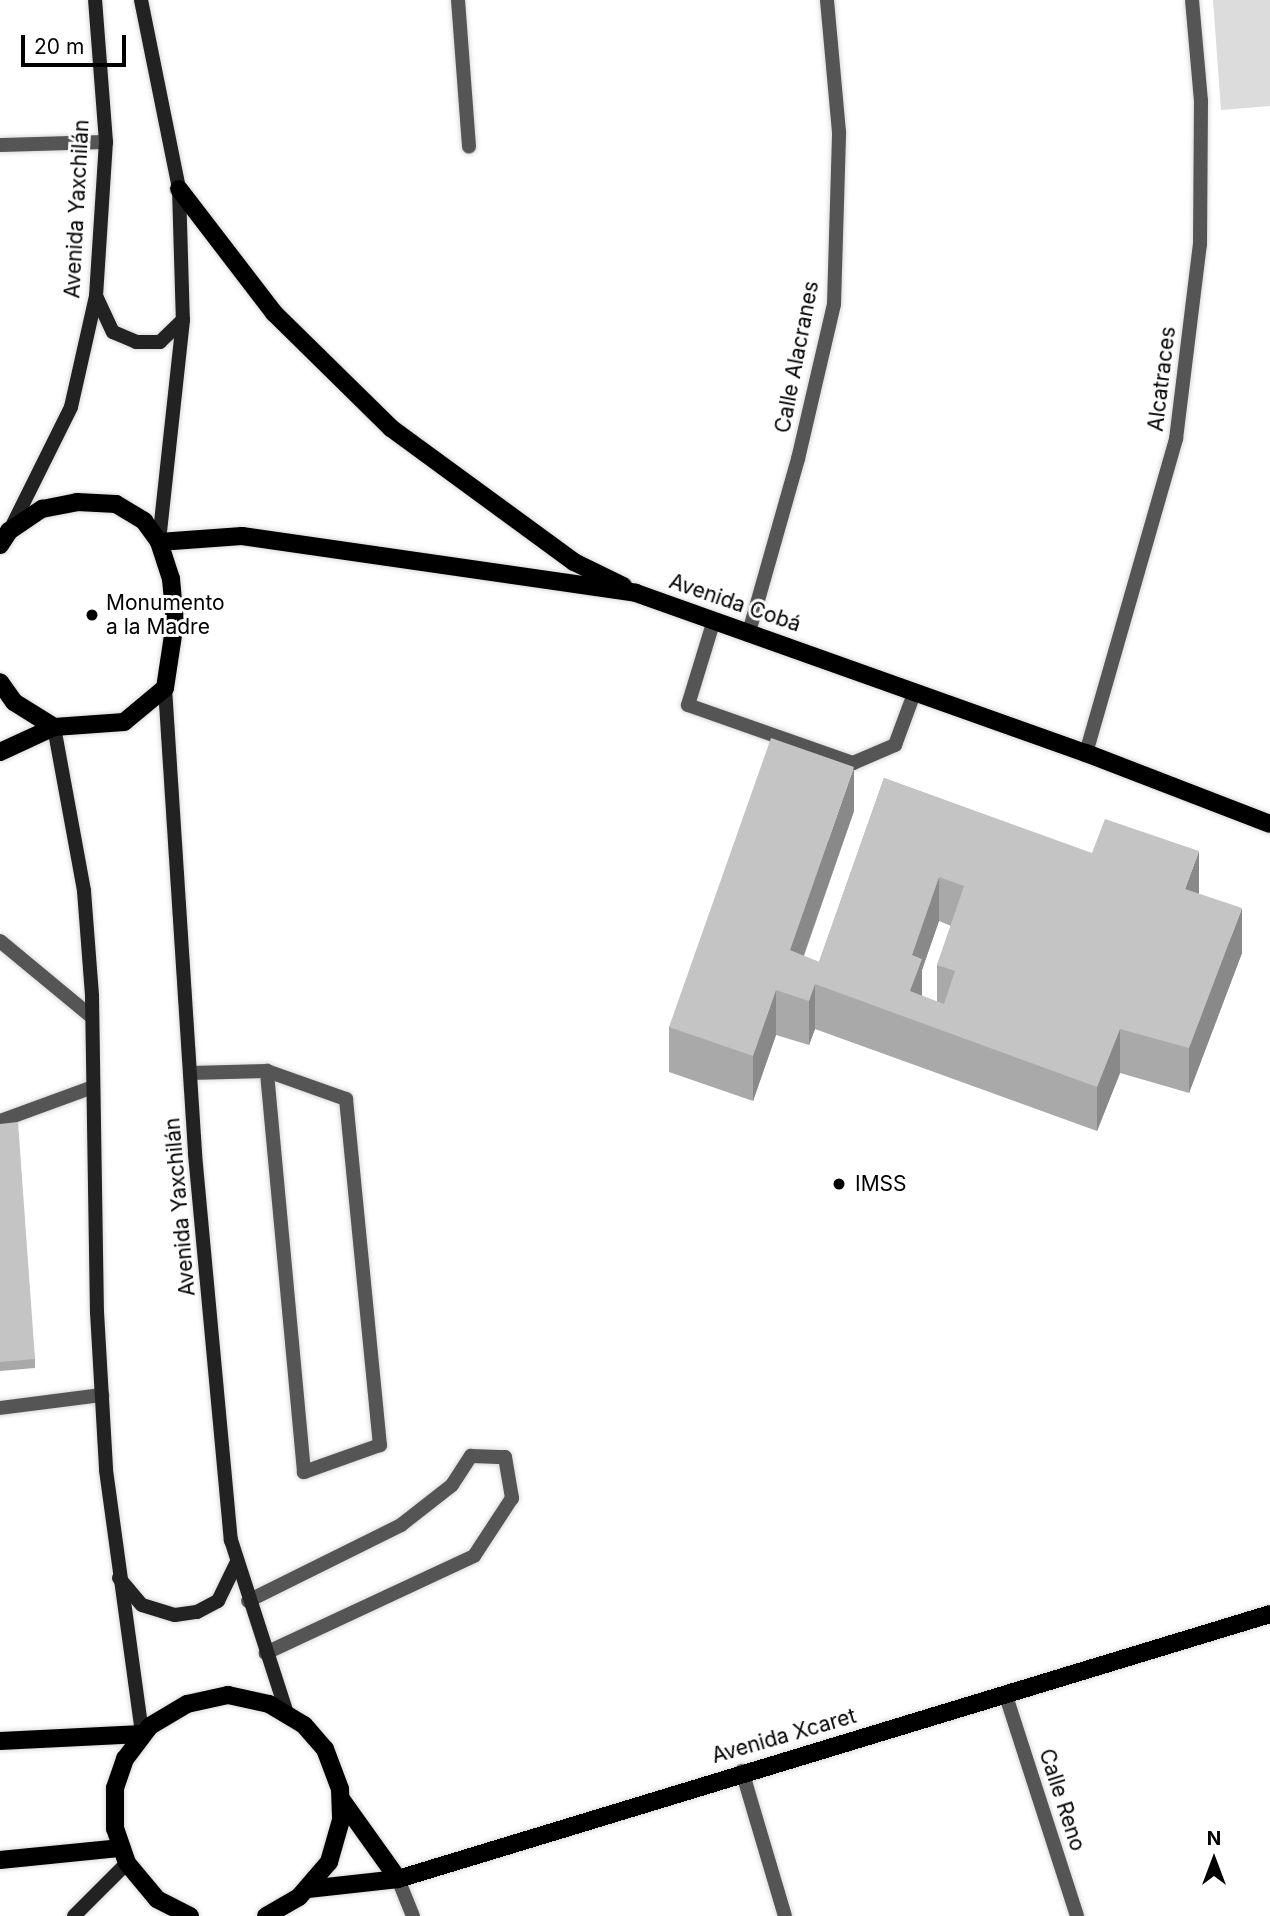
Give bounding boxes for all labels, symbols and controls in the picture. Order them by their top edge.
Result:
scale bar [24,21,130,65]
text: 20 m [34,34,84,59]
street label: Avenida Yaxchilán [60,119,94,299]
street label: Calle Alacranes [770,279,824,435]
street label: Alcatraces [1143,325,1181,433]
street label: Avenida Cobá [666,569,804,637]
place label: Monumento a la Madre [106,590,225,640]
marker: Monumento a la Madre [84,607,100,623]
street label: Avenida Yaxchilán [160,1117,200,1297]
place label: IMSS [855,1171,907,1197]
marker: IMSS [829,1174,849,1194]
street label: Avenida Xcaret [709,1703,859,1769]
street label: Calle Reno [1034,1746,1090,1854]
north arrow [1179,1825,1249,1895]
text: N [1207,1827,1221,1850]

